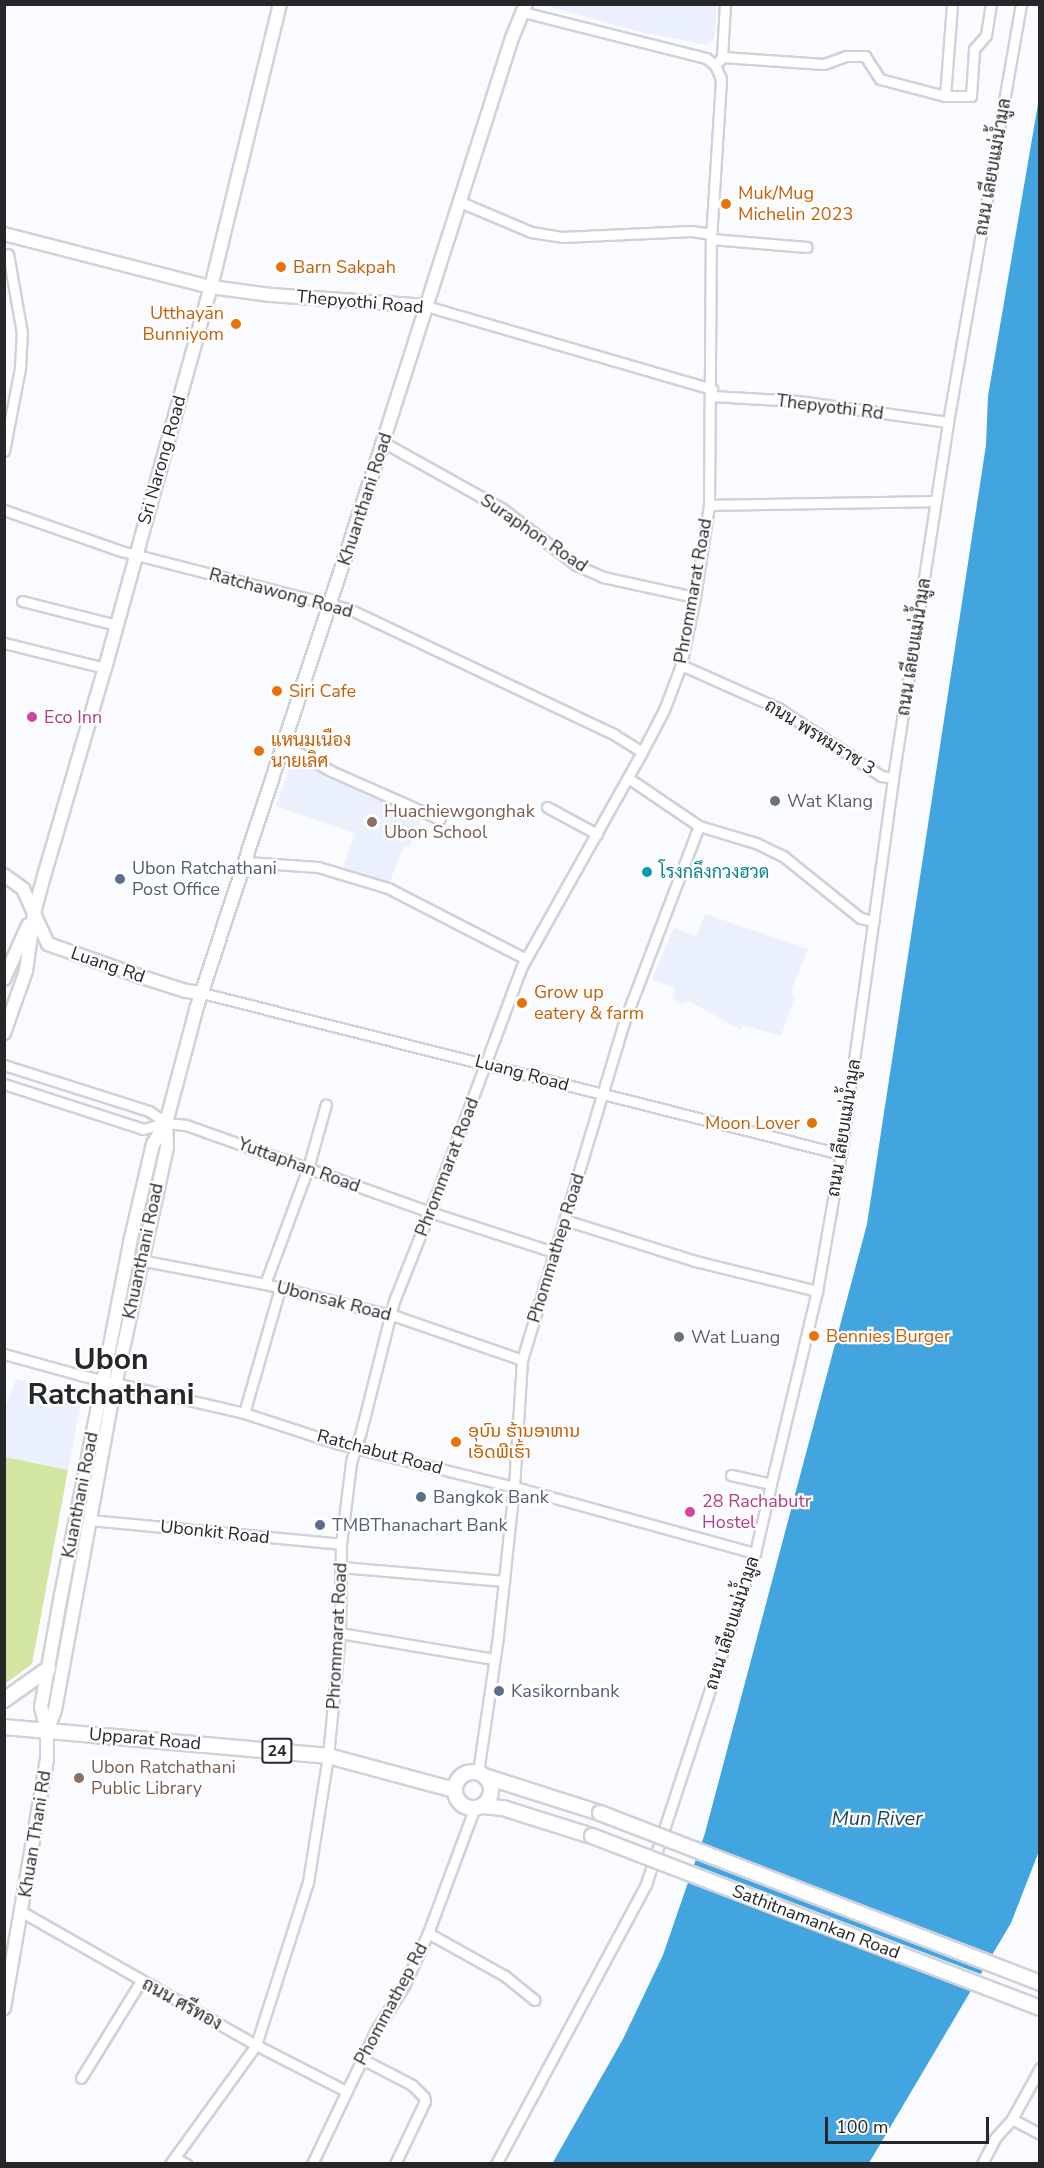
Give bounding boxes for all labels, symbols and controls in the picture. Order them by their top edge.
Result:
street label: ถนน เลียบแม่น้ำมูล [970,97,1016,237]
place label: Muk/Mug Michelin 2023 [738,183,853,226]
marker: Muk/Mug Michelin 2023 [719,197,733,211]
place label: Barn Sakpah [293,256,396,278]
marker: Barn Sakpah [274,260,288,274]
street label: Thepyothi Road [296,286,424,318]
place label: Utthayān Bunniyom [143,303,224,346]
marker: Utthayān Bunniyom [229,317,243,331]
street label: Thepyothi Rd [775,390,885,424]
street label: Sri Narong Road [133,393,191,527]
street label: Khuanthani Road [333,430,397,568]
street label: Suraphon Road [476,489,592,577]
street label: Phrommarat Road [670,517,716,665]
street label: Ratchawong Road [207,563,355,623]
street label: ถนน เลียบแม่น้ำมูล [892,577,936,717]
place label: Siri Cafe [289,680,356,702]
marker: Siri Cafe [270,684,284,698]
street label: ถนน พรหมราช 3 [761,694,879,780]
place label: Eco Inn [44,706,102,728]
marker: Eco Inn [25,710,39,724]
place label: แหนมเนือง นายเลิศ [271,730,351,772]
marker: แหนมเนือง นายเลิศ [252,744,266,758]
place label: Wat Klang [787,790,873,812]
marker: Wat Klang [768,794,782,808]
place label: Huachiewgonghak Ubon School [384,801,535,844]
marker: Huachiewgonghak Ubon School [365,815,379,829]
place label: Ubon Ratchathani Post Office [132,858,277,900]
place label: โรงกลึงกวงฮวด [659,861,769,883]
marker: โรงกลึงกวงฮวด [640,865,654,879]
marker: Ubon Ratchathani Post Office [113,872,127,886]
street label: Luang Rd [68,942,148,988]
place label: Grow up eatery & farm [534,982,644,1024]
marker: Grow up eatery & farm [515,996,529,1010]
street label: Luang Road [473,1050,571,1096]
street label: ถนน เลียบแม่น้ำมูล [822,1058,866,1198]
street label: Phrommarat Road [411,1095,483,1239]
place label: Moon Lover [705,1112,800,1134]
marker: Moon Lover [805,1116,819,1130]
street label: Yuttaphan Road [235,1133,363,1197]
street label: Phommathep Road [523,1171,589,1325]
street label: Khuanthani Road [118,1181,168,1321]
street label: Ubonsak Road [274,1276,394,1326]
place label: Bennies Burger [826,1325,950,1347]
place label: Wat Luang [691,1326,780,1348]
marker: Bennies Burger [807,1329,821,1343]
marker: Wat Luang [672,1330,686,1344]
district label: Ubon Ratchathani [27,1342,195,1412]
place label: ອຸບົນ ຮ້ານອາຫານ ເອັດພີເຮົ້າ [468,1421,580,1464]
street label: Ratchabut Road [315,1425,445,1479]
street label: Kuanthani Road [57,1430,103,1560]
marker: ອຸບົນ ຮ້ານອາຫານ ເອັດພີເຮົ້າ [449,1435,463,1449]
place label: Bangkok Bank [433,1486,549,1508]
marker: Bangkok Bank [414,1490,428,1504]
place label: 28 Rachabutr Hostel [702,1491,811,1534]
marker: 28 Rachabutr Hostel [683,1505,697,1519]
place label: TMBThanachart Bank [332,1514,507,1536]
street label: Ubonkit Road [159,1516,271,1548]
marker: TMBThanachart Bank [313,1518,327,1532]
street label: ถนน เลียบแม่น้ำมูล [700,1554,764,1692]
street label: Phrommarat Road [322,1562,352,1710]
place label: Kasikornbank [511,1680,619,1702]
marker: Kasikornbank [492,1684,506,1698]
street label: Upparat Road [88,1723,202,1755]
road number: 24 [260,1738,294,1764]
place label: Ubon Ratchathani Public Library [91,1757,236,1800]
street label: Khuan Thani Rd [14,1769,56,1899]
marker: Ubon Ratchathani Public Library [72,1771,86,1785]
water label: Mun River [832,1806,922,1830]
street label: Sathitnamankan Road [729,1880,903,1964]
street label: Phommathep Rd [350,1939,432,2069]
street label: ถนน ศรีทอง [138,1973,226,2035]
scale bar [828,2105,992,2143]
text: 100 m [836,2115,888,2139]

